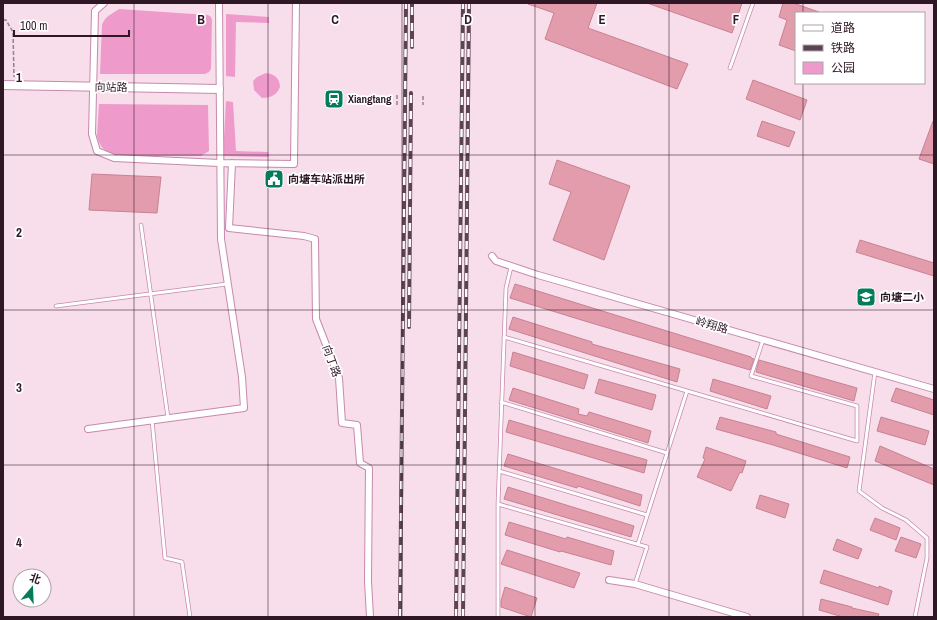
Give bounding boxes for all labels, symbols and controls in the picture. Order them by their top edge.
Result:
text: B [197,11,205,28]
text: C [331,11,339,28]
text: D [464,11,472,28]
text: E [598,11,606,28]
text: F [733,11,740,28]
scale bar [14,12,129,38]
legend [795,12,925,84]
text: 100 m [20,18,47,34]
text: 道路 [831,20,855,36]
text: 铁路 [831,40,855,56]
text: 公园 [831,60,855,76]
text: 1 [16,69,22,86]
street label: 向站路 [94,80,128,94]
station icon: Xiangtang [323,88,345,110]
place label: Xiangtang [348,92,392,106]
public building icon: 向塘车站派出所 [263,168,285,190]
place label: 向塘车站派出所 [288,172,365,186]
text: 2 [16,224,22,241]
school or university icon: 向塘二小 [855,286,877,308]
place label: 向塘二小 [880,290,924,304]
street label: 岭翔路 [694,314,730,336]
street label: 向丁路 [320,343,344,379]
text: 3 [16,379,22,396]
text: 4 [16,534,22,551]
north arrow [12,568,52,608]
text: 北 [28,570,43,587]

